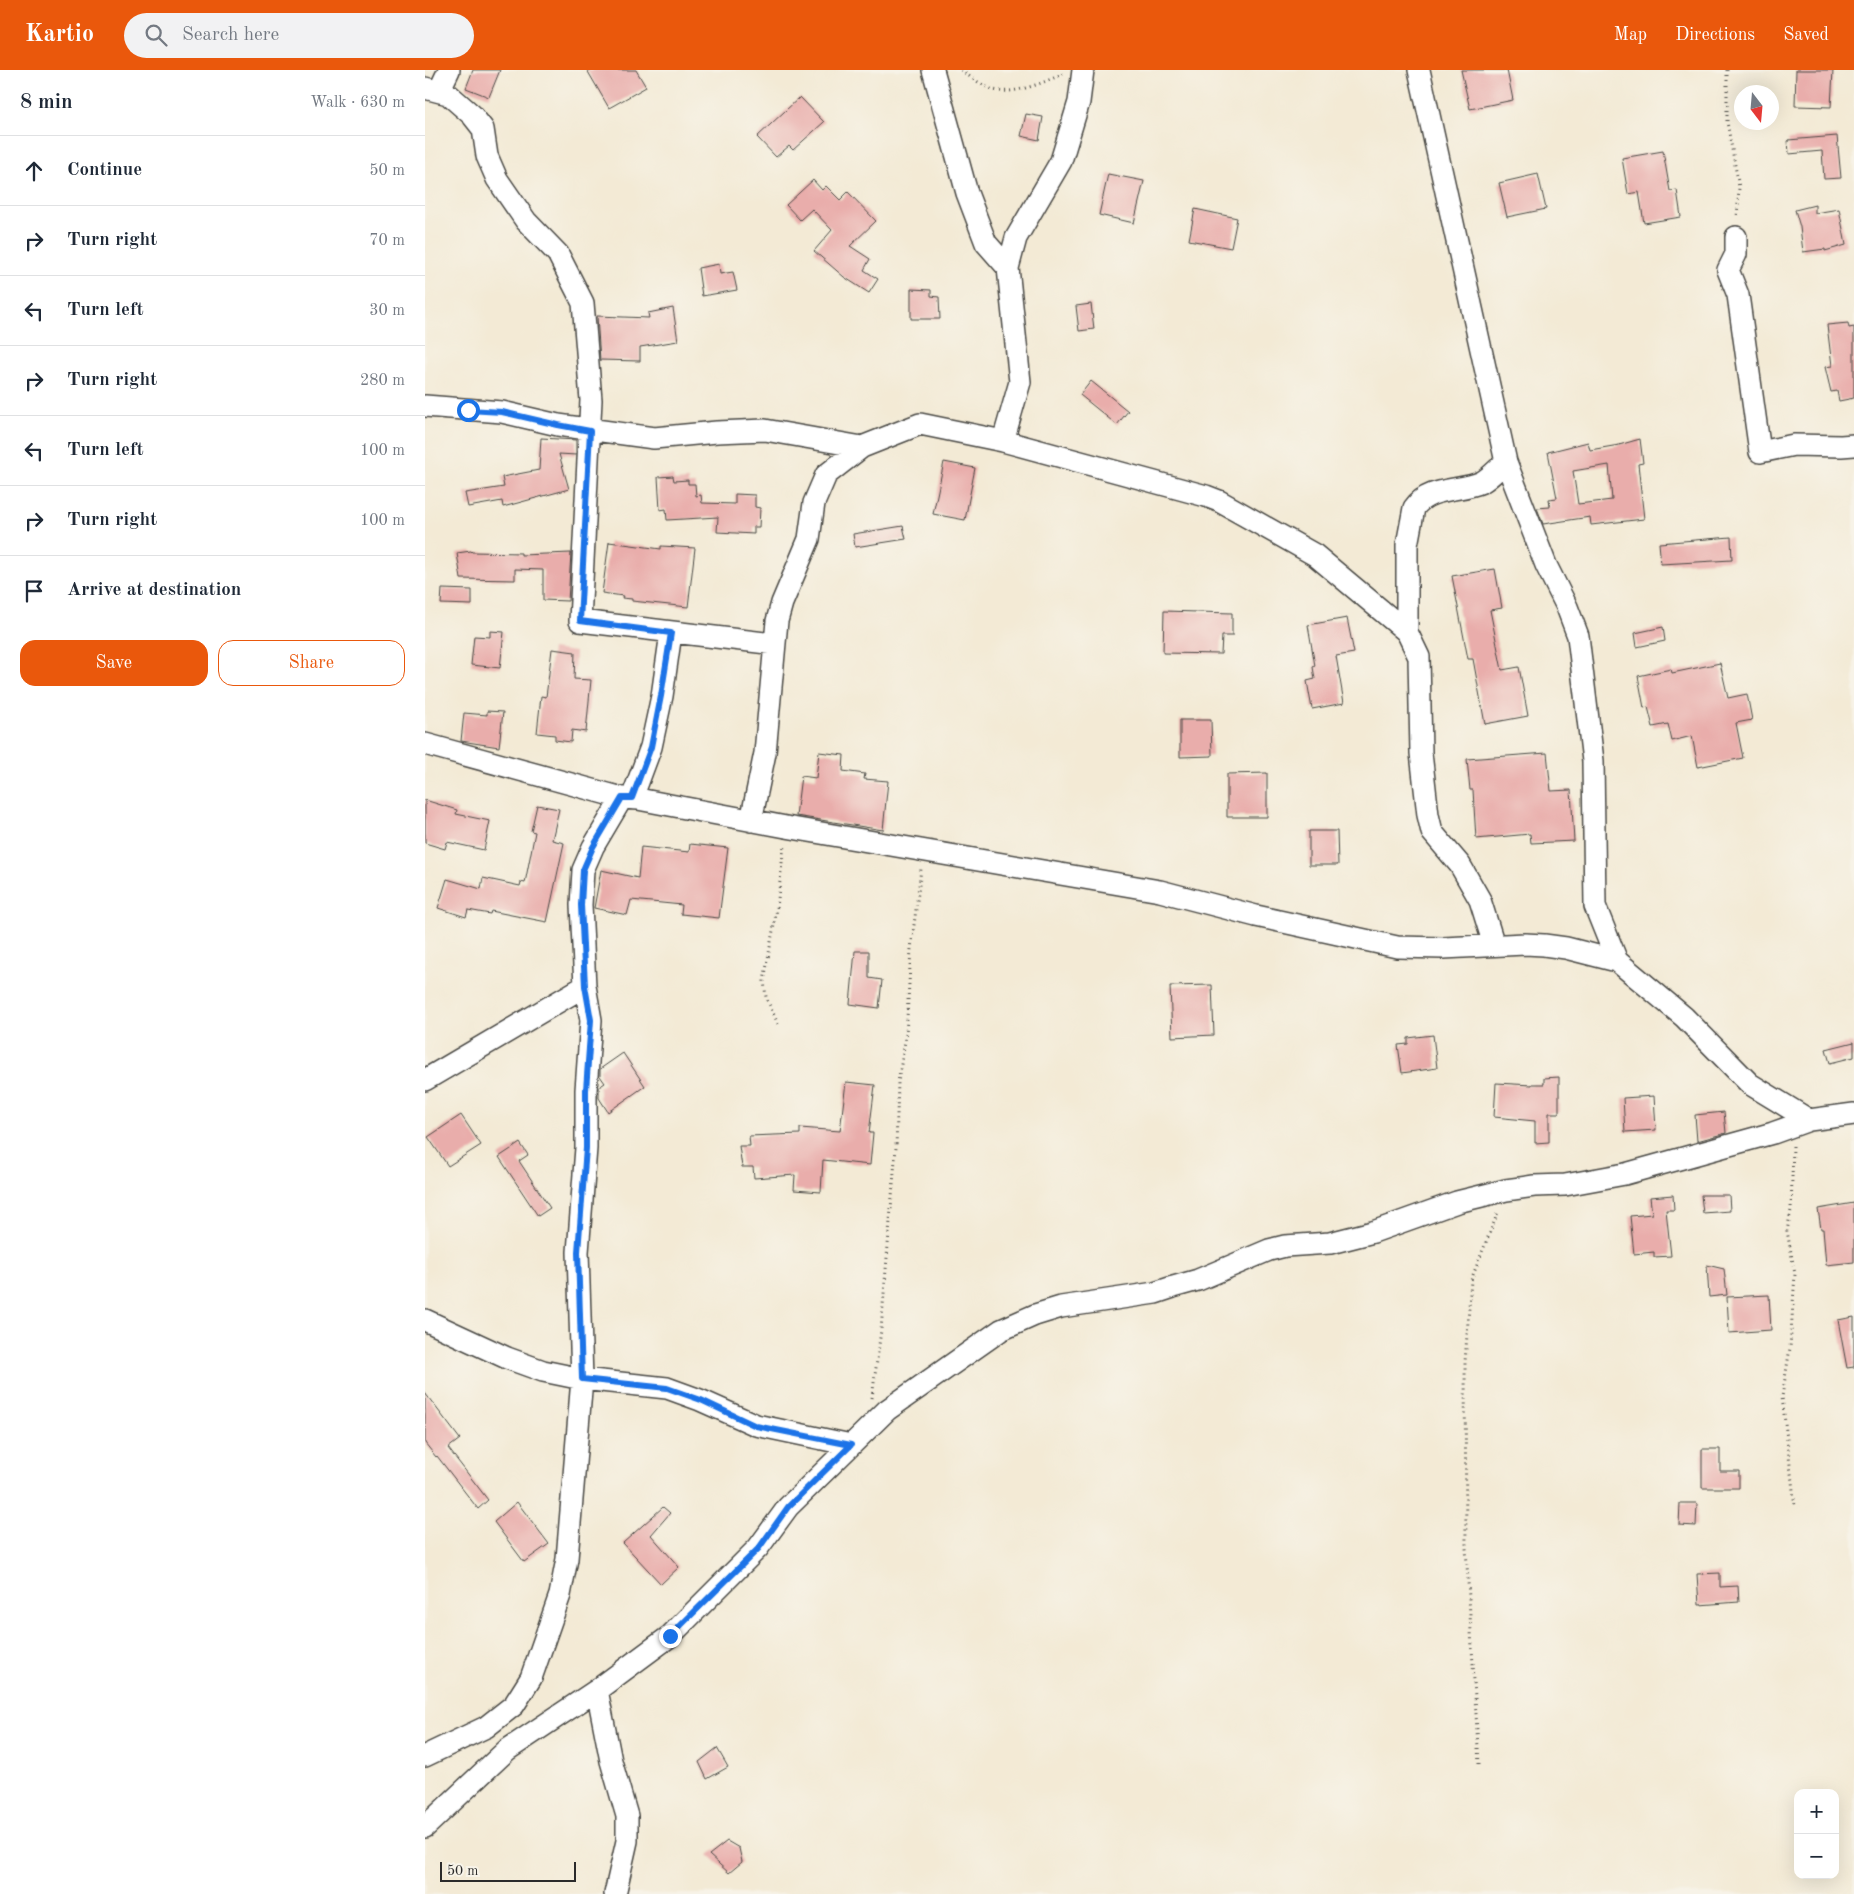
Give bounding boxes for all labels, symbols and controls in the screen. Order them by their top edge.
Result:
search box [124,13,474,58]
icon: search [142,21,170,49]
text: Kartio [25,23,94,47]
text: Search here [182,26,279,45]
text: Map [1614,26,1647,44]
text: Directions [1675,26,1755,44]
text: Saved [1783,26,1829,44]
north arrow [1734,85,1779,130]
text: 8 min [20,92,73,113]
text: Walk · 630 m [310,95,405,111]
icon: ahead [20,157,48,185]
text: Continue [67,161,142,180]
text: 50 m [369,163,405,179]
icon: right [20,227,48,255]
text: Turn right [67,231,157,250]
text: 70 m [369,233,405,249]
icon: left [20,297,48,325]
text: Turn left [67,301,144,320]
text: 30 m [369,303,405,319]
icon: right [20,367,48,395]
text: Turn right [67,371,157,390]
text: 280 m [360,373,405,389]
route start [457,399,480,422]
icon: left [20,437,48,465]
text: Turn left [67,441,144,460]
text: 100 m [360,443,405,459]
icon: right [20,507,48,535]
text: Turn right [67,511,157,530]
text: 100 m [360,513,405,529]
icon: arrive [20,577,48,605]
text: Arrive at destination [67,581,241,600]
button: Save [20,640,208,686]
button: Share [218,640,405,686]
route end [659,1625,682,1648]
map controls [1794,1789,1839,1879]
button: + [1794,1789,1839,1834]
button: − [1794,1834,1839,1879]
scale bar [440,1859,576,1882]
text: 50 m [447,1864,478,1878]

